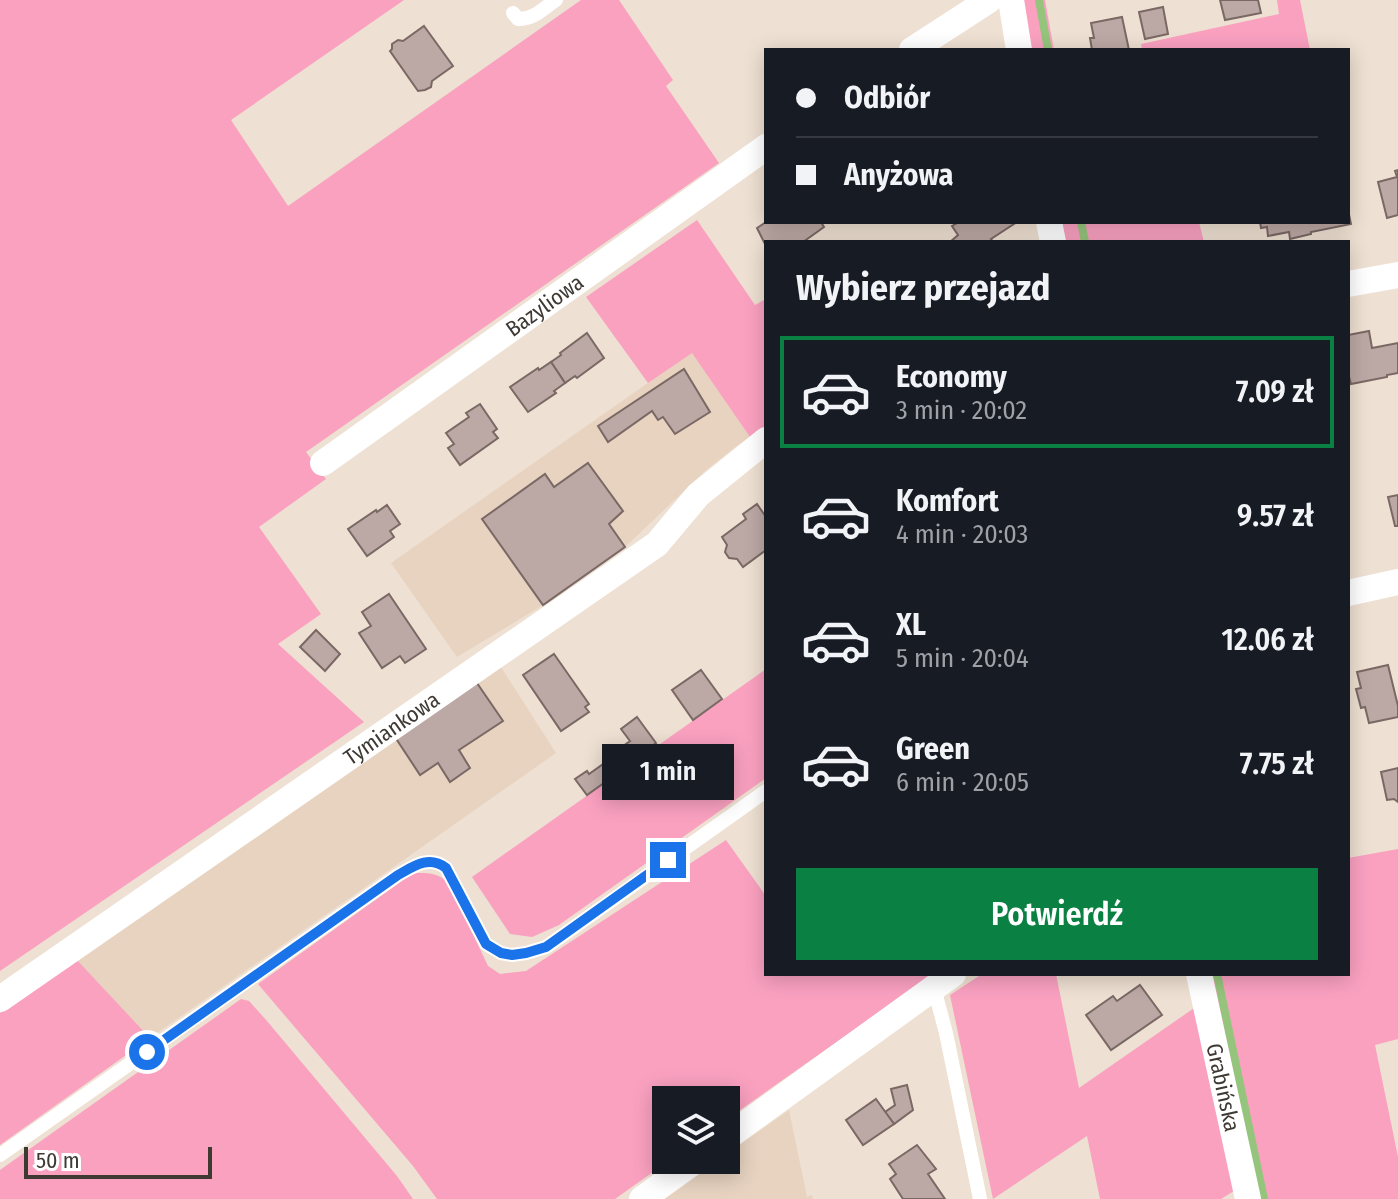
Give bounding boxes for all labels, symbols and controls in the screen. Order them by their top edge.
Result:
text: Odbiór [844,80,930,116]
text: Anyżowa [844,157,953,193]
text: Wybierz przejazd [796,266,1050,310]
street label: Bazyliowa [500,268,589,342]
icon: car [800,356,872,428]
text: Economy [896,359,1007,395]
text: 7.09 zł [1236,374,1314,410]
text: 3 min · 20:02 [896,395,1027,426]
icon: car [800,480,872,552]
text: Komfort [896,483,999,519]
text: 9.57 zł [1237,498,1314,534]
text: 4 min · 20:03 [896,519,1028,550]
icon: car [800,604,872,676]
text: XL [896,607,926,643]
text: 12.06 zł [1222,622,1314,658]
text: 5 min · 20:04 [896,643,1029,674]
street label: Tymiankowa [338,685,444,771]
icon: car [800,728,872,800]
text: Green [896,731,970,767]
callout: 1 min [602,744,734,800]
text: 7.75 zł [1240,746,1314,782]
text: 1 min [640,756,696,787]
text: 6 min · 20:05 [896,767,1029,798]
route end [650,842,686,878]
button: Potwierdź [796,868,1318,960]
route start [129,1034,165,1070]
street label: Grabińska [1201,1041,1246,1134]
map controls [652,1086,740,1174]
button: layers [652,1086,740,1174]
scale bar [24,1143,212,1179]
text: 50 m [36,1147,80,1174]

